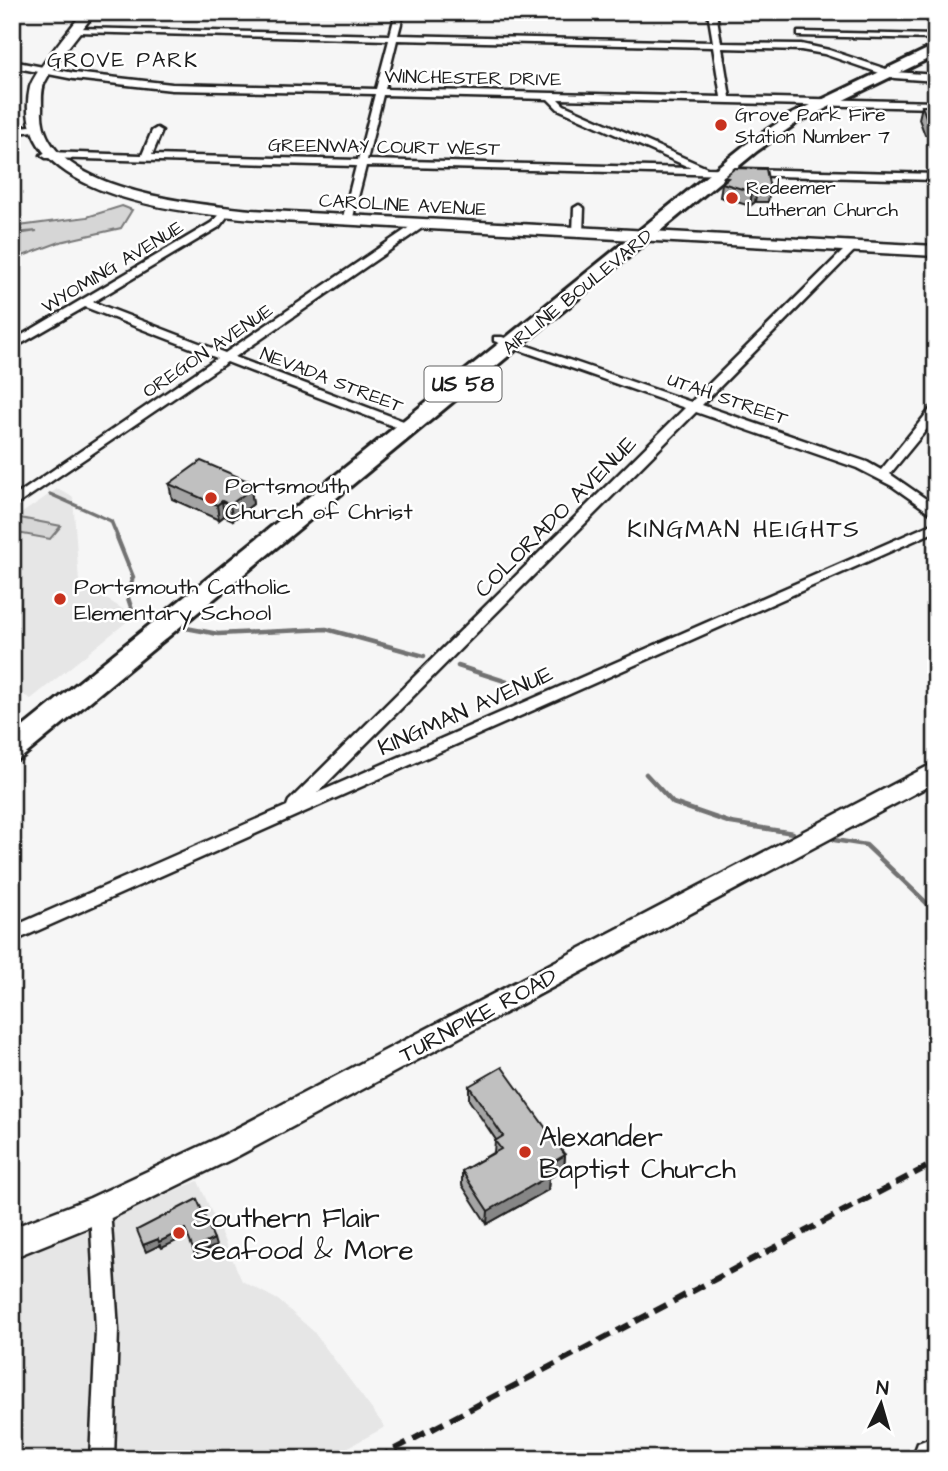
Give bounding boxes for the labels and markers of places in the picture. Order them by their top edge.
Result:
place label: Grove Park Fire Station Number 7 [735,102,890,151]
marker: Grove Park Fire Station Number 7 [713,117,729,133]
place label: Redeemer Lutheran Church [746,175,898,224]
marker: Redeemer Lutheran Church [724,190,740,206]
place label: Portsmouth Church of Christ [225,470,413,528]
marker: Portsmouth Church of Christ [203,490,219,506]
place label: Portsmouth Catholic Elementary School [74,571,291,630]
marker: Portsmouth Catholic Elementary School [52,591,68,607]
place label: Alexander Baptist Church [539,1118,736,1189]
marker: Alexander Baptist Church [517,1144,533,1160]
place label: Southern Flair Seafood & More [193,1199,414,1270]
marker: Southern Flair Seafood & More [171,1225,187,1241]

